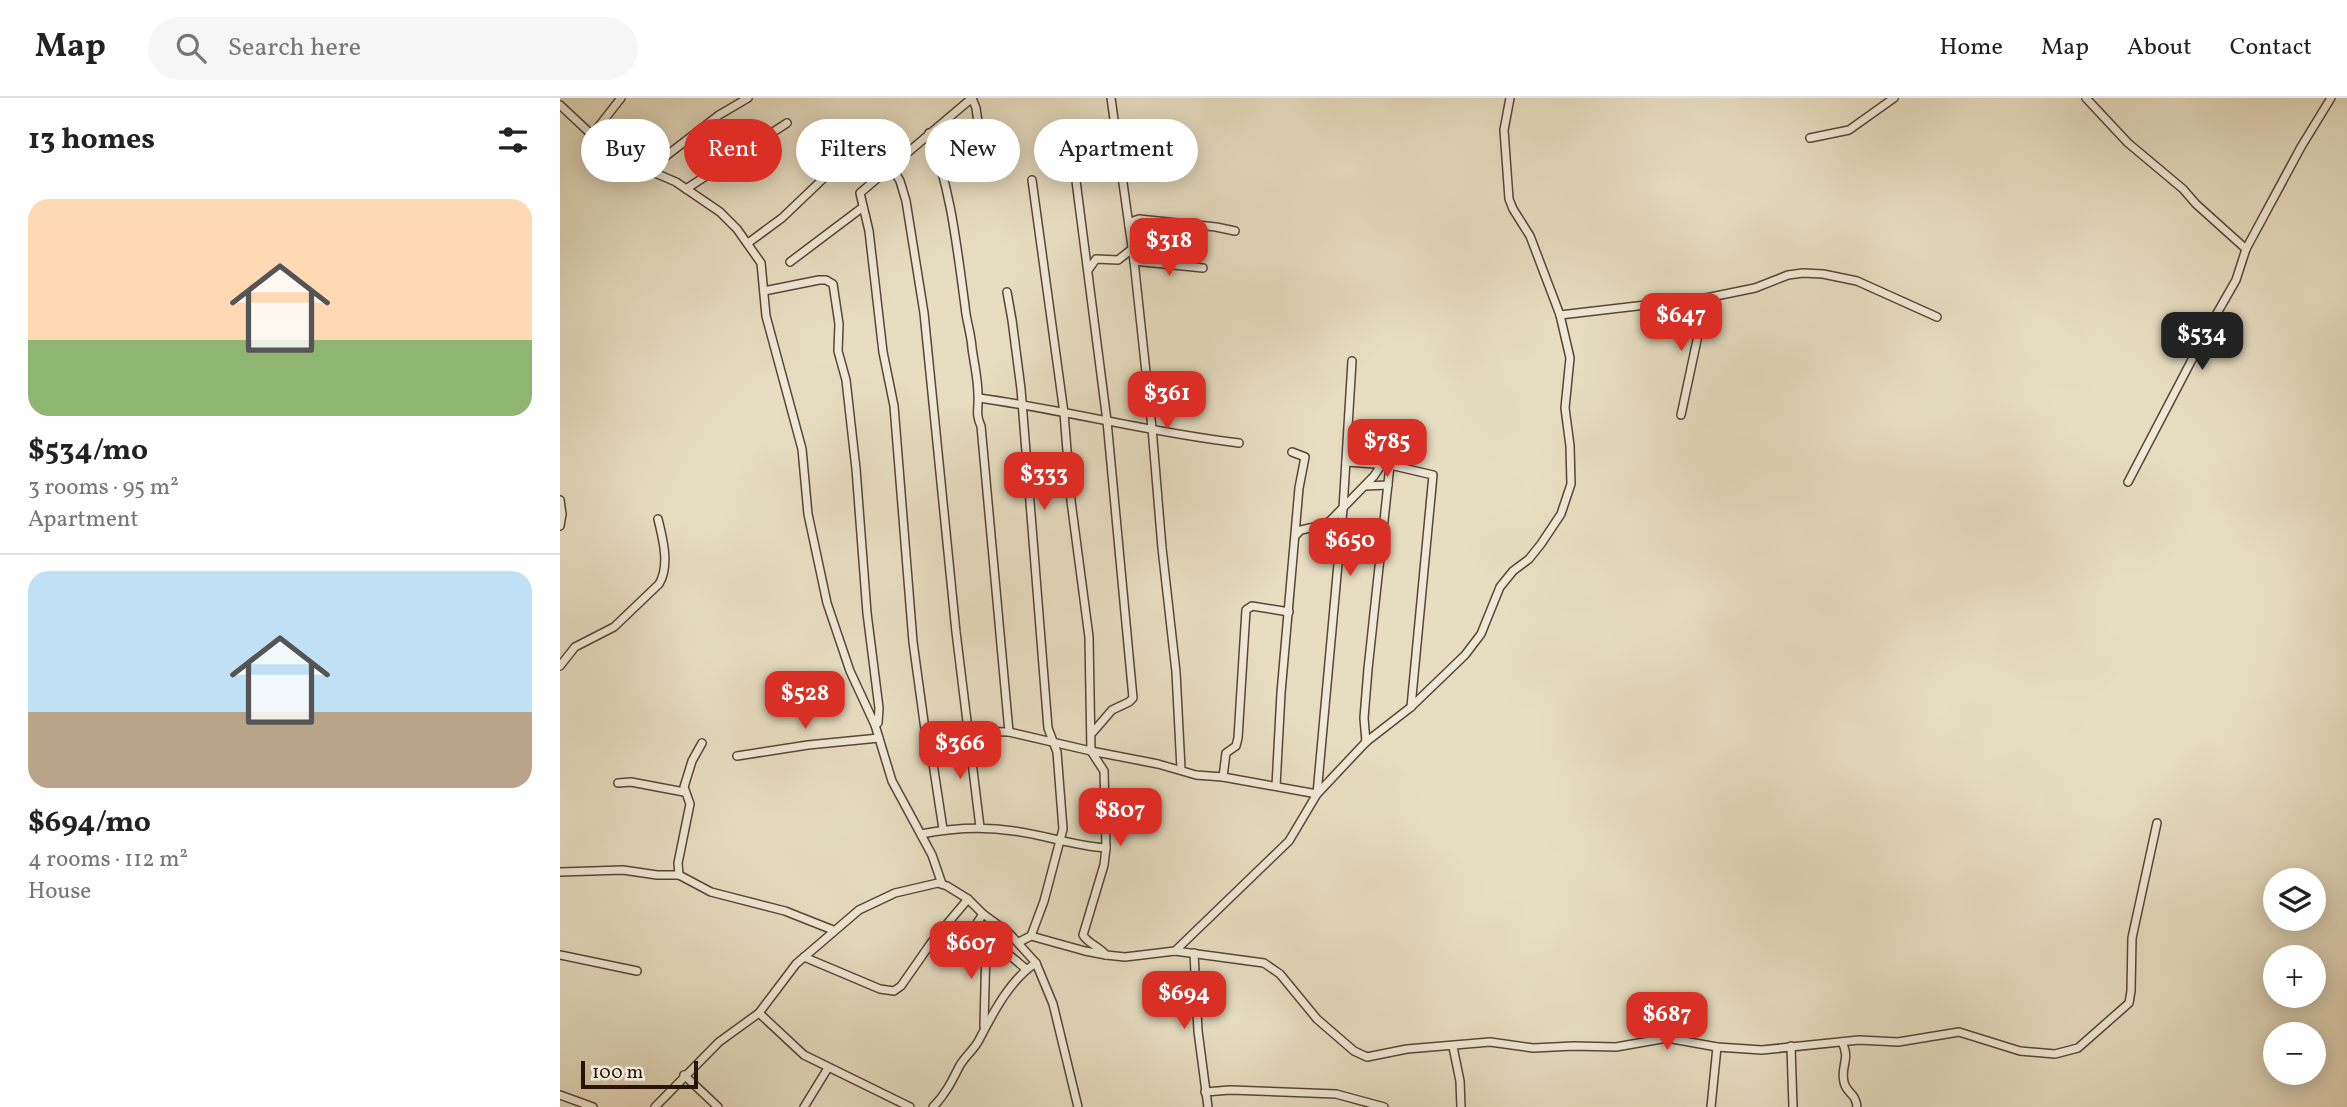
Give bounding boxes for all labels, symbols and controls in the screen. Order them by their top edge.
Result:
search box [148,17,638,80]
text: Map [35,25,106,71]
icon: search [172,29,210,67]
text: Search here [228,30,361,66]
text: Home [1939,31,2003,65]
text: Map [2041,31,2089,65]
text: About [2127,31,2192,65]
text: Contact [2230,31,2312,65]
text: 13 homes [28,119,155,161]
chip: Buy [581,119,670,182]
chip: Rent [684,119,782,182]
chip: Filters [796,119,911,182]
chip: New [925,119,1020,182]
chip: Apartment [1034,119,1198,182]
icon: filters [494,121,532,159]
pin: $318 [1128,218,1210,278]
text: $318 [1146,225,1192,257]
icon: home [217,245,343,371]
pin: $647 [1640,294,1722,353]
text: $647 [1656,300,1706,332]
pin: $534 [2161,313,2243,372]
text: $534 [2177,319,2227,351]
pin: $361 [1126,372,1208,431]
text: $361 [1144,378,1190,410]
pin: $785 [1346,420,1428,479]
text: $785 [1364,426,1410,458]
text: $534/mo [28,430,148,472]
pin: $333 [1003,452,1085,512]
text: $333 [1020,459,1068,491]
text: 3 rooms · 95 m² [28,472,179,504]
text: Apartment [28,504,139,536]
pin: $650 [1309,518,1391,578]
text: $650 [1325,525,1375,557]
icon: home [217,617,343,743]
pin: $528 [764,672,846,731]
text: $528 [781,678,829,710]
pin: $366 [919,722,1001,781]
text: $366 [935,728,985,760]
pin: $807 [1079,788,1161,848]
text: $807 [1095,795,1145,827]
text: $694/mo [28,802,151,844]
text: 4 rooms · 112 m² [28,844,188,876]
map controls [2263,868,2326,1085]
button: layers [2263,868,2326,931]
text: House [28,876,91,908]
pin: $607 [930,922,1012,981]
text: $607 [946,928,996,960]
button: + [2263,945,2326,1008]
pin: $694 [1143,972,1225,1031]
text: $694 [1158,978,1210,1010]
pin: $687 [1626,992,1708,1052]
text: $687 [1643,999,1692,1031]
button: − [2263,1022,2326,1085]
scale bar [581,1058,698,1090]
text: 100 m [592,1060,643,1086]

